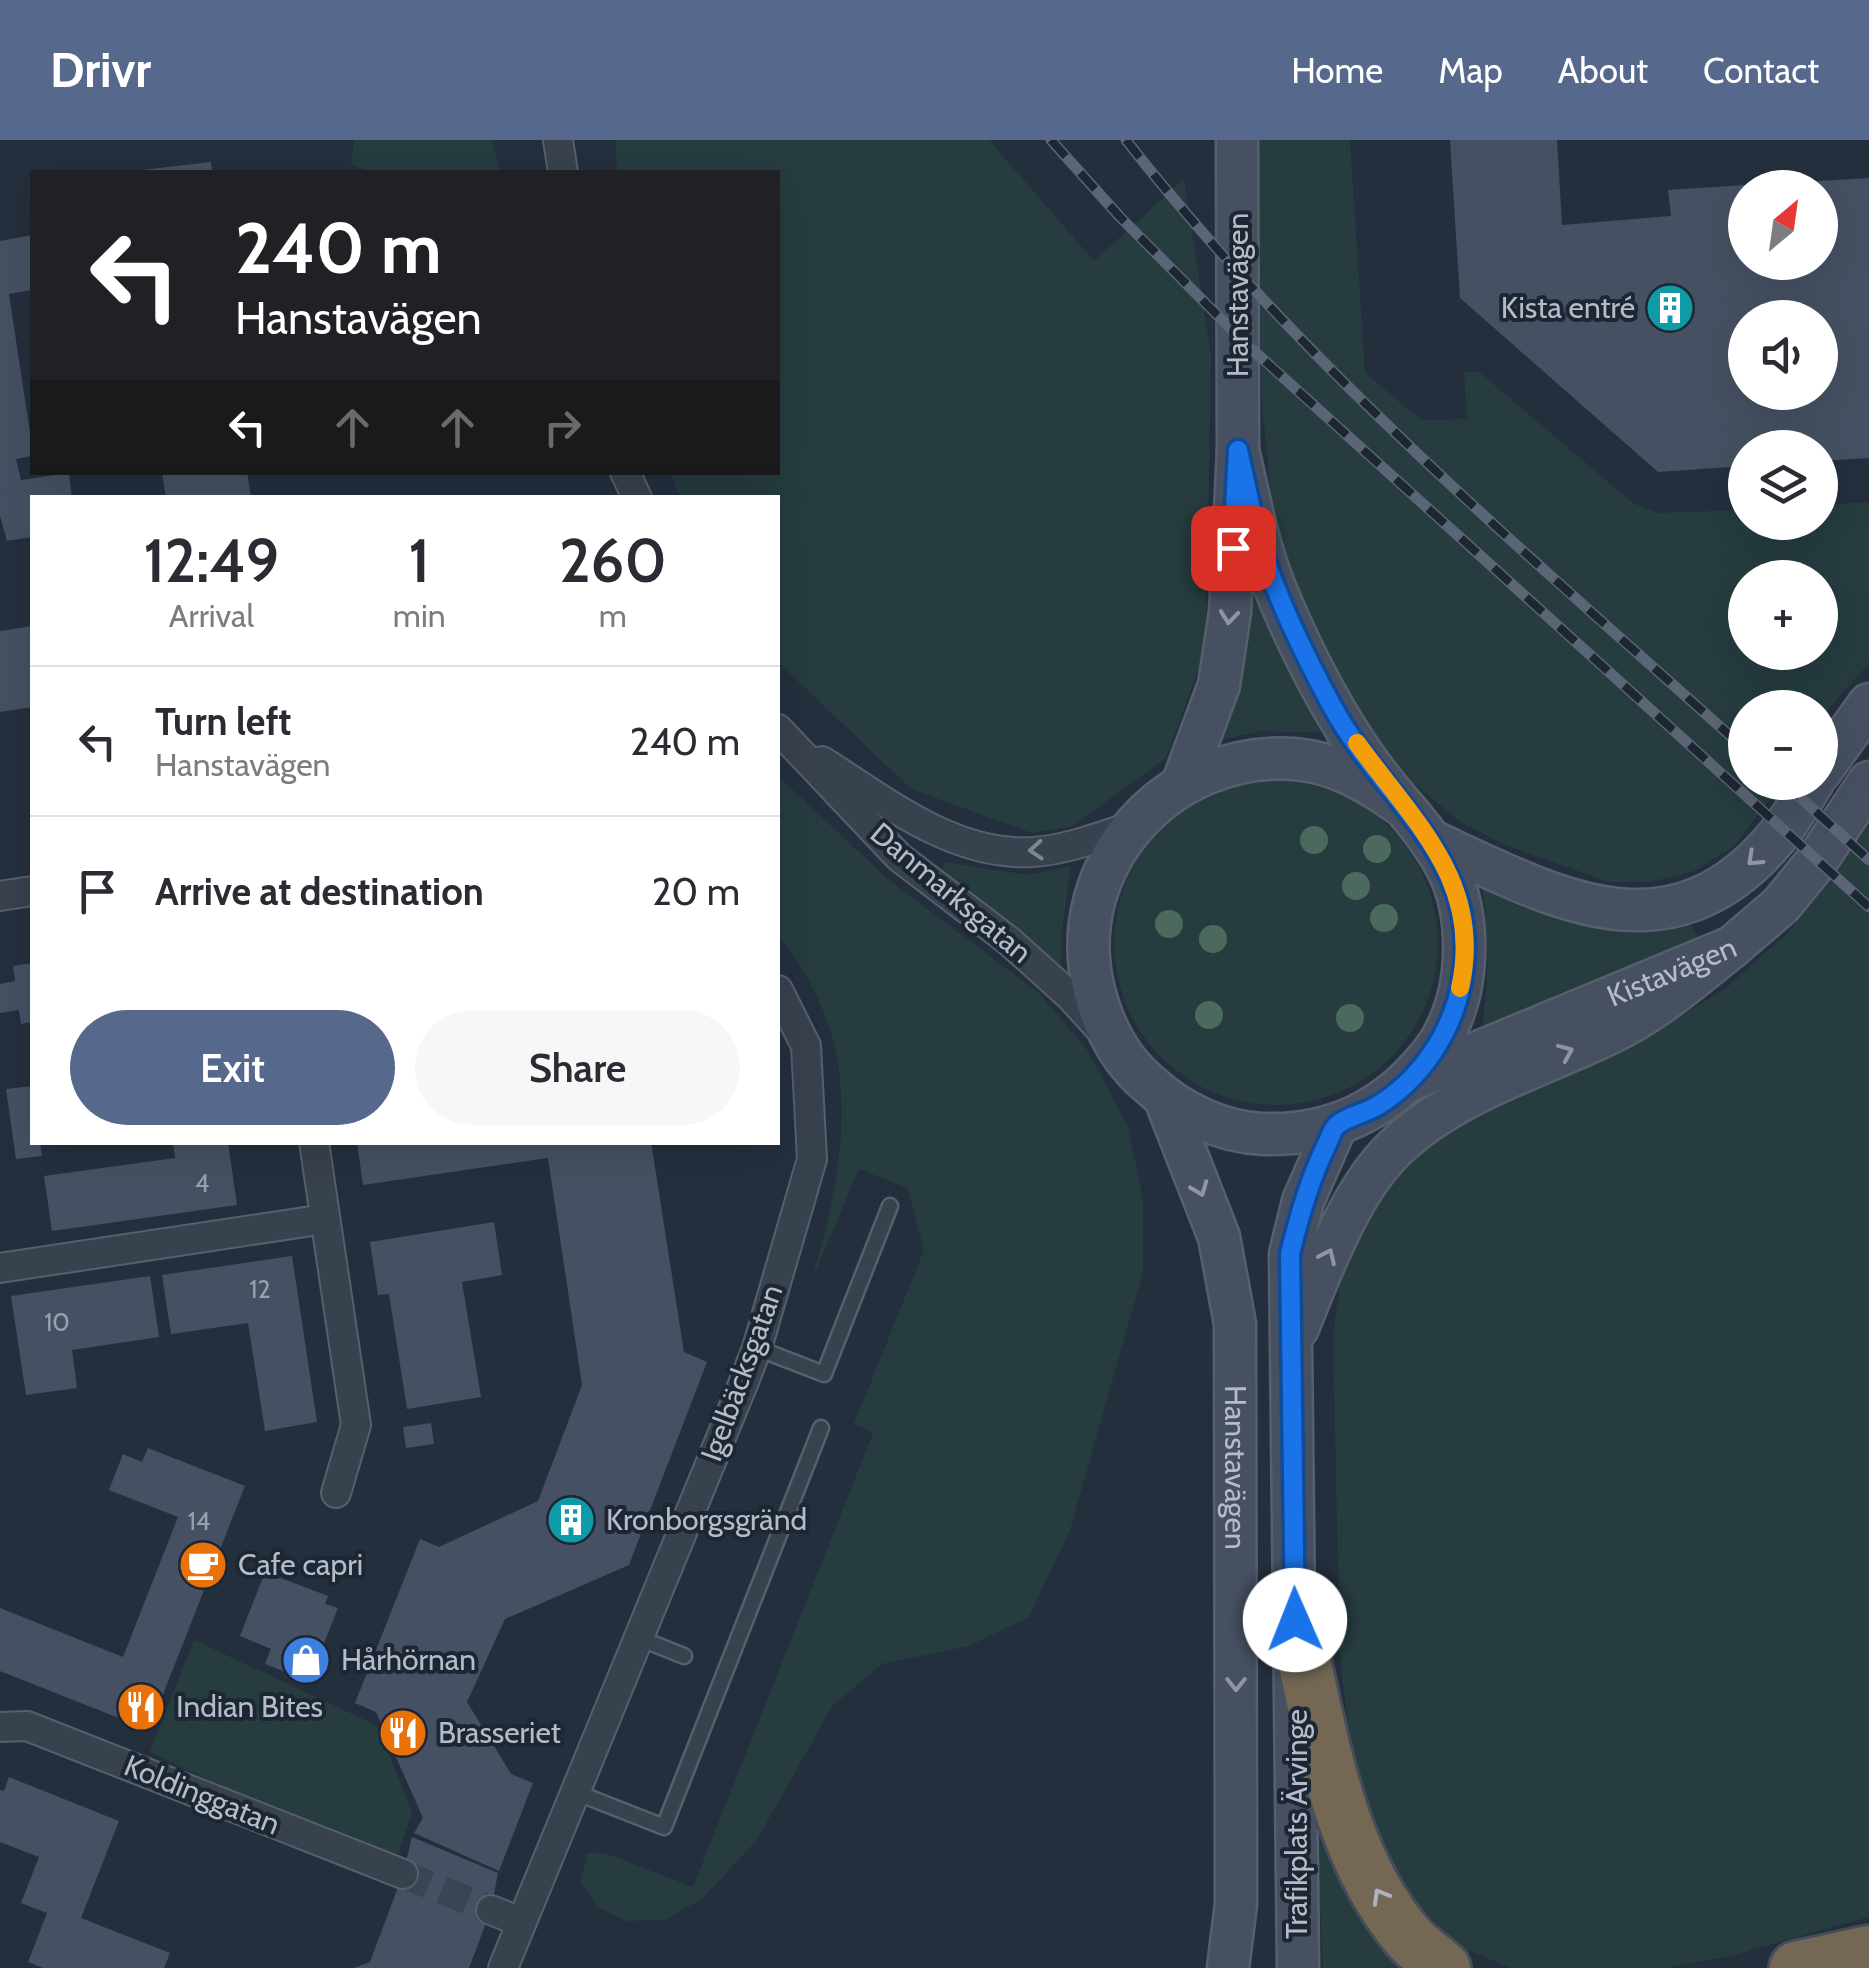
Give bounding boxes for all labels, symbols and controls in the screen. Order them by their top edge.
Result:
text: Drivr [50,41,151,99]
text: Home [1291,49,1383,92]
text: Map [1438,49,1503,92]
text: About [1558,49,1648,92]
text: Contact [1703,49,1819,92]
north arrow [1728,170,1838,280]
map controls [1728,170,1838,800]
text: 240 m [235,205,442,291]
icon: left [70,210,200,340]
street label: Hanstavägen [1219,213,1256,377]
building icon: Kista entré [1644,282,1696,334]
place label: Kista entré [1501,289,1635,326]
text: Hanstavägen [235,291,482,345]
button: sound [1728,300,1838,410]
icon: left [220,400,275,455]
icon: ahead [325,400,380,455]
icon: ahead [430,400,485,455]
icon: right [535,400,590,455]
button: layers [1728,430,1838,540]
pin [1191,506,1276,591]
icon: arrive [1206,521,1261,576]
text: 12:49 [143,524,279,597]
text: 1 [409,524,430,597]
text: 260 [559,524,667,597]
button: + [1728,560,1838,670]
text: Arrival [169,596,254,635]
text: min [393,596,446,635]
text: m [599,596,627,635]
one-way arrow [1218,609,1240,625]
button: − [1728,690,1838,800]
text: Turn left [155,698,291,745]
icon: left [70,714,125,769]
text: 240 m [630,718,740,765]
text: Hanstavägen [155,745,330,784]
street label: Danmarksgatan [863,814,1039,971]
one-way arrow [1028,839,1044,861]
one-way arrow [1747,847,1766,865]
icon: arrive [70,864,125,919]
text: Arrive at destination [155,868,484,915]
text: 20 m [652,868,740,915]
street label: Kistavägen [1601,928,1742,1015]
button: Exit [70,1010,395,1125]
button: Share [415,1010,740,1125]
one-way arrow [1556,1044,1574,1064]
house number: 4 [195,1168,209,1198]
one-way arrow [1189,1180,1209,1197]
one-way arrow [1316,1248,1336,1266]
house number: 12 [249,1274,271,1304]
street label: Igelbäcksgatan [692,1279,791,1466]
house number: 10 [44,1307,70,1337]
street label: Hanstavägen [1217,1385,1254,1550]
building icon: Kronborgsgränd [545,1494,597,1546]
place label: Kronborgsgränd [606,1501,807,1538]
house number: 14 [188,1506,210,1536]
cafe icon: Cafe capri [177,1539,229,1591]
place label: Cafe capri [238,1546,363,1583]
position arrow [1243,1568,1347,1672]
shop icon: Hårhörnan [280,1634,332,1686]
place label: Hårhörnan [341,1641,476,1678]
one-way arrow [1225,1678,1247,1693]
restaurant icon: Indian Bites [115,1681,167,1733]
place label: Indian Bites [176,1688,323,1725]
restaurant icon: Brasseriet [377,1707,429,1759]
street label: Trafikplats Ärvinge [1278,1709,1315,1939]
place label: Brasseriet [438,1714,561,1751]
street label: Koldinggatan [119,1747,285,1842]
one-way arrow [1373,1889,1392,1907]

